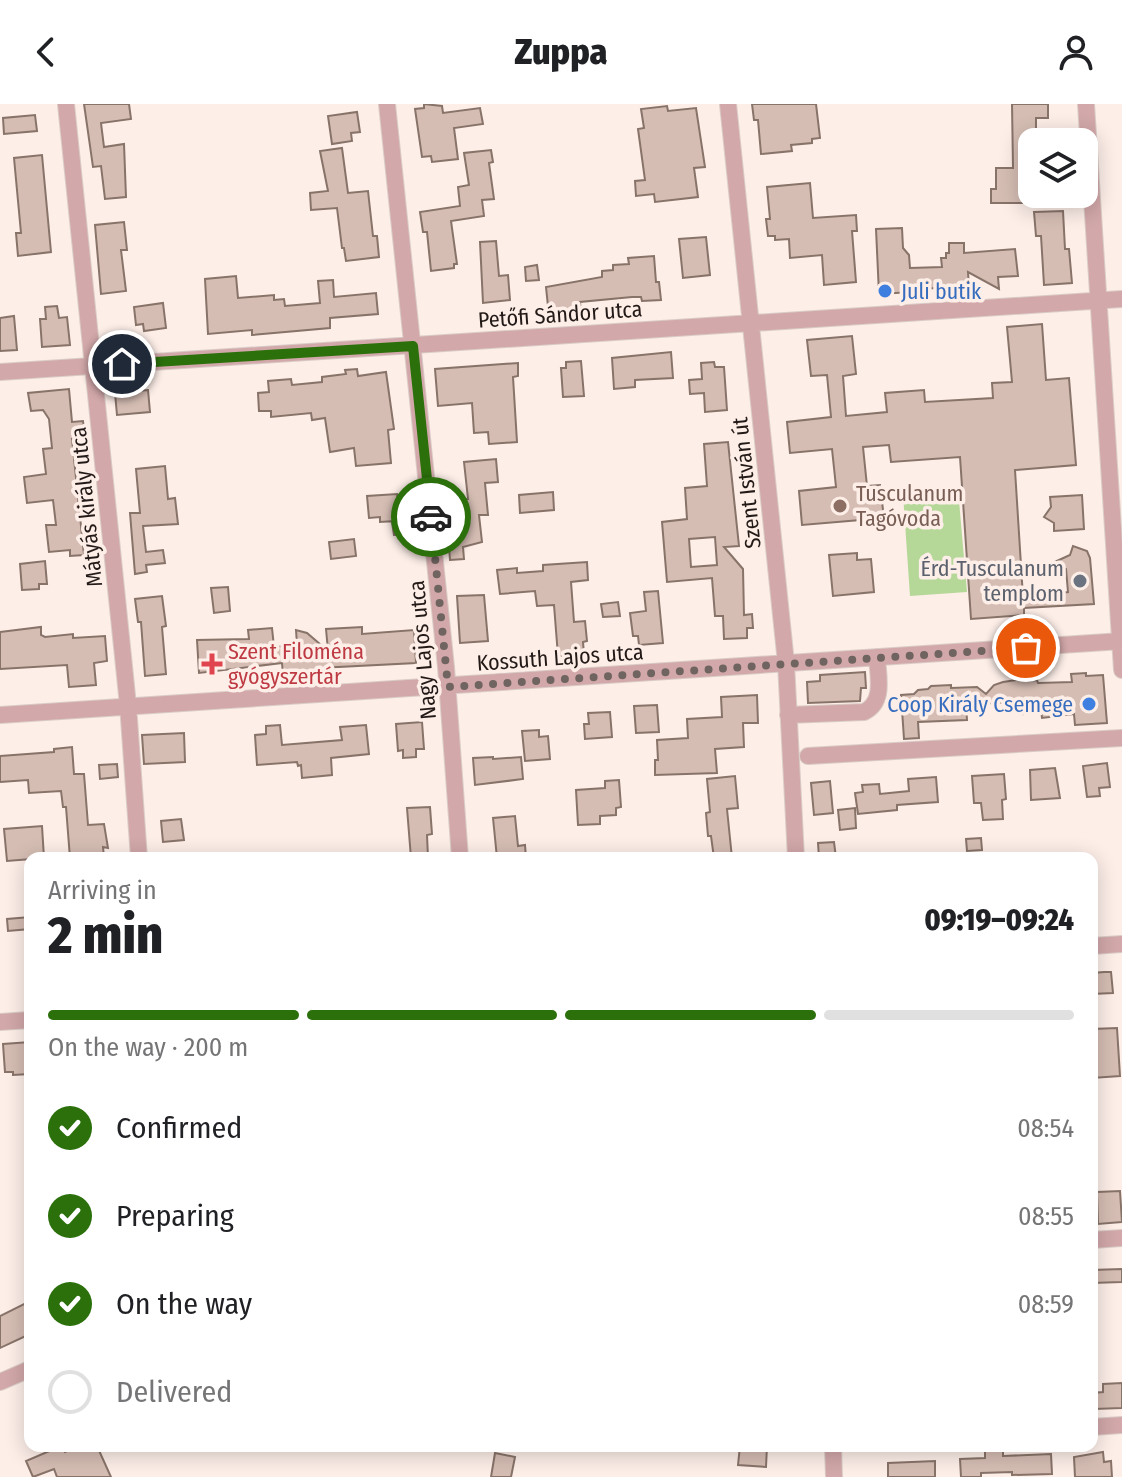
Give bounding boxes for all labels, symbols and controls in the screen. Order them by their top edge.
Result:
icon: back [24,30,68,74]
text: Zuppa [515,30,607,74]
icon: person [1054,30,1098,74]
map controls [1018,128,1098,208]
button: layers [1018,128,1098,208]
place label: Juli butik [901,278,982,305]
marker: Juli butik [876,282,894,300]
street label: Petőfi Sándor utca [477,295,643,334]
pin [88,330,156,398]
icon: home [100,342,144,386]
street label: Szent István út [726,415,767,550]
street label: Mátyás király utca [65,426,108,588]
courier [391,477,471,557]
place label: Tusculanum Tagóvoda [856,480,963,532]
icon: car [409,495,453,539]
marker: Tusculanum Tagóvoda [831,497,849,515]
place label: Érd-Tusculanum templom [921,555,1064,607]
marker: Érd-Tusculanum templom [1071,572,1089,590]
street label: Nagy Lajos utca [403,579,442,721]
pin [992,614,1060,682]
icon: bag [1004,626,1048,670]
place label: Szent Filoména gyógyszertár [228,638,364,690]
street label: Kossuth Lajos utca [476,638,644,677]
marker: Szent Filoména gyógyszertár [203,655,221,673]
place label: Coop Király Csemege [887,691,1073,718]
marker: Coop Király Csemege [1080,695,1098,713]
text: Arriving in [48,875,157,906]
text: 09:19–09:24 [924,902,1074,938]
text: 2 min [48,904,163,967]
text: On the way · 200 m [48,1032,248,1063]
icon: check [48,1106,92,1150]
text: Confirmed [116,1110,242,1146]
text: 08:54 [1017,1113,1074,1144]
icon: check [48,1194,92,1238]
text: Preparing [116,1198,234,1234]
text: 08:55 [1018,1201,1074,1232]
icon: check [48,1282,92,1326]
text: On the way [116,1286,252,1322]
text: 08:59 [1018,1289,1074,1320]
text: Delivered [116,1374,232,1410]

